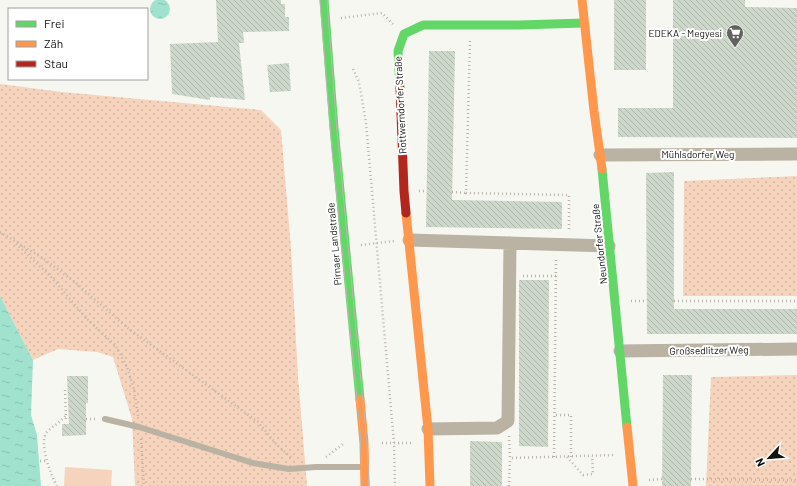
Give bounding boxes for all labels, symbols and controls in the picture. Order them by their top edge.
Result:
legend [8,8,148,80]
text: Frei [44,16,64,30]
supermarket icon: EDEKA - Megyesi [725,23,745,48]
place label: EDEKA - Megyesi [648,27,722,39]
text: Zäh [44,36,63,50]
text: Stau [44,56,68,70]
street label: Rottwerndorfer Straße [391,56,409,154]
street label: Mühlsdorfer Weg [662,148,734,160]
street label: Pirnaer Landstraße [324,202,344,286]
street label: Neundorfer Straße [589,203,609,285]
street label: Großsedlitzer Weg [669,343,749,357]
north arrow [749,438,789,478]
text: N [752,456,767,469]

